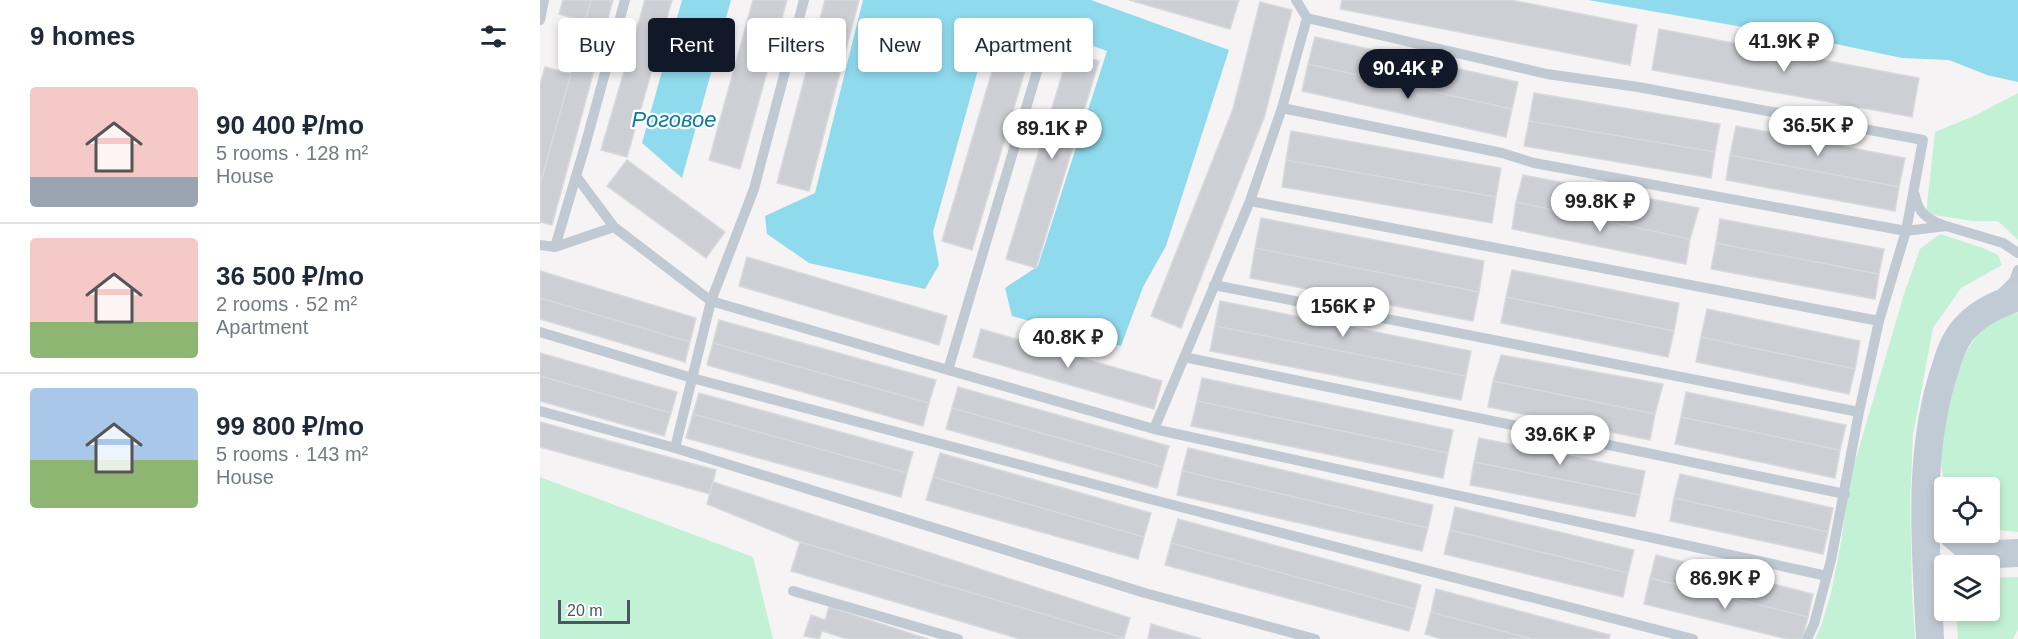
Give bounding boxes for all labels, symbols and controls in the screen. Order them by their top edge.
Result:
chip: Buy [558,18,636,72]
chip: Rent [648,18,735,72]
chip: Filters [747,18,846,72]
chip: New [858,18,942,72]
chip: Apartment [954,18,1093,72]
icon: filters [477,20,510,53]
text: 9 homes [30,21,136,51]
pin: 41.9K ₽ [1729,22,1839,73]
text: 41.9K ₽ [1749,30,1819,52]
pin: 90.4K ₽ [1353,49,1463,100]
text: 90.4K ₽ [1373,57,1443,79]
pin: 36.5K ₽ [1763,106,1873,157]
water label: Роговое [632,107,716,132]
pin: 89.1K ₽ [997,109,1107,160]
text: 90 400 ₽/mo [216,110,364,140]
icon: home [78,111,150,183]
text: 36.5K ₽ [1783,114,1853,136]
text: 89.1K ₽ [1017,117,1087,139]
text: 5 rooms · 128 m² [216,142,368,164]
text: House [216,165,274,187]
pin: 99.8K ₽ [1545,182,1655,233]
text: 99.8K ₽ [1565,190,1635,212]
text: 36 500 ₽/mo [216,261,364,291]
icon: home [78,262,150,334]
pin: 156K ₽ [1294,287,1392,338]
text: 2 rooms · 52 m² [216,293,357,315]
text: 156K ₽ [1310,295,1376,317]
text: Apartment [216,316,308,338]
pin: 40.8K ₽ [1013,318,1123,369]
text: 40.8K ₽ [1033,326,1103,348]
text: 99 800 ₽/mo [216,411,364,441]
icon: home [78,412,150,484]
pin: 39.6K ₽ [1505,415,1615,466]
text: 39.6K ₽ [1525,423,1595,445]
text: 5 rooms · 143 m² [216,443,368,465]
text: House [216,466,274,488]
map controls [1934,477,2000,621]
button: locate [1934,477,2000,543]
button: layers [1934,555,2000,621]
pin: 86.9K ₽ [1670,559,1780,610]
text: 86.9K ₽ [1690,567,1760,589]
scale bar [558,597,630,624]
text: 20 m [567,602,603,619]

